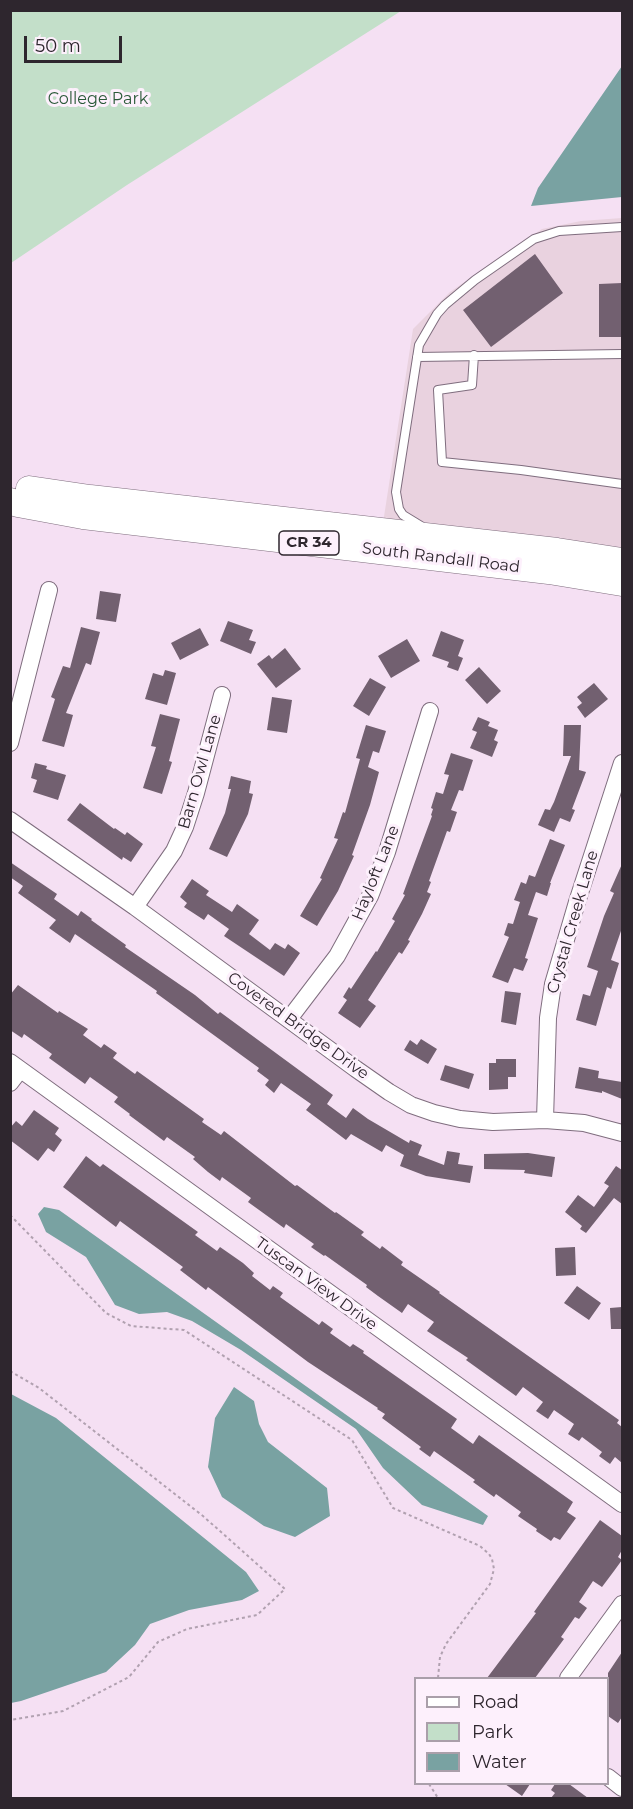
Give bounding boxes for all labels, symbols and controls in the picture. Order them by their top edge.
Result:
scale bar [27,24,124,62]
text: 50 m [35,35,81,57]
park label: College Park [48,89,148,109]
road number: CR 34 [279,531,339,555]
street label: South Randall Road [361,539,521,577]
street label: Barn Owl Lane [174,713,226,831]
street label: Hayloft Lane [348,823,404,923]
street label: Crystal Creek Lane [543,848,603,996]
street label: Covered Bridge Drive [224,968,372,1084]
street label: Tuscan View Drive [251,1233,381,1335]
legend [414,1677,609,1785]
text: Road [472,1691,519,1713]
text: Park [472,1721,513,1743]
text: Water [472,1751,527,1773]

